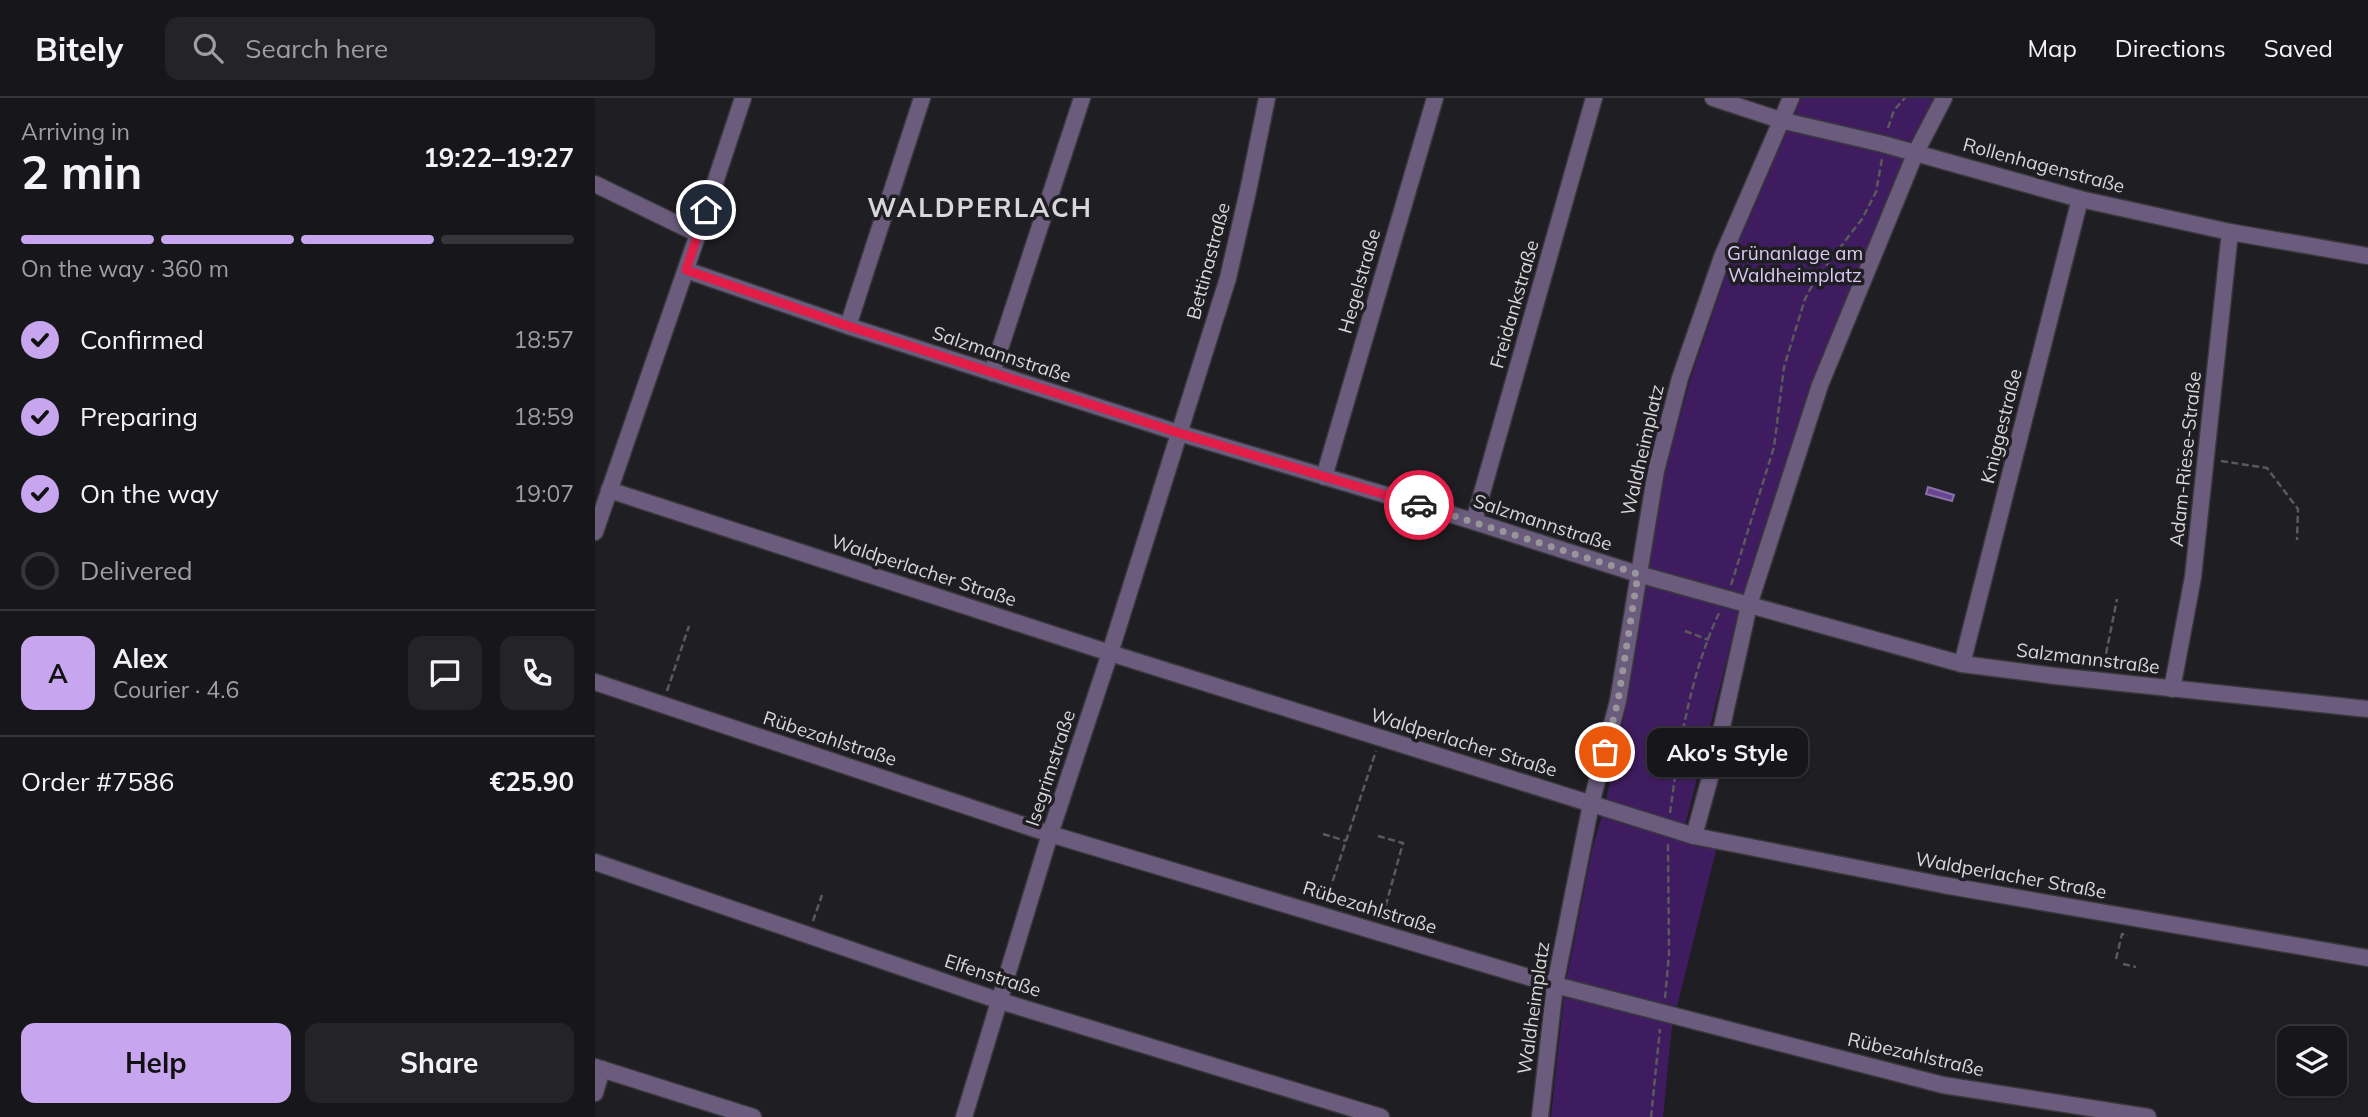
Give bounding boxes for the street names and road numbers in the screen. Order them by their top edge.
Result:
street label: Rollenhagenstraße [1961,132,2127,198]
street label: Bettinastraße [1181,200,1235,322]
street label: Hegelstraße [1333,226,1385,336]
street label: Freidankstraße [1484,237,1544,371]
street label: Salzmannstraße [930,320,1074,388]
street label: Kniggestraße [1975,366,2027,486]
street label: Adam-Riese-Straße [2164,370,2206,548]
street label: Waldheimplatz [1615,382,1669,518]
street label: Salzmannstraße [1471,488,1615,556]
street label: Waldperlacher Straße [828,529,1020,611]
street label: Salzmannstraße [2015,637,2161,679]
street label: Waldperlacher Straße [1368,702,1560,782]
street label: Rübezahlstraße [760,705,900,771]
street label: Isegrimstraße [1020,707,1080,829]
street label: Waldperlacher Straße [1914,846,2108,904]
street label: Rübezahlstraße [1300,875,1440,939]
street label: Waldheimplatz [1512,940,1554,1076]
street label: Elfenstraße [942,948,1044,1002]
street label: Rübezahlstraße [1845,1027,1987,1081]

